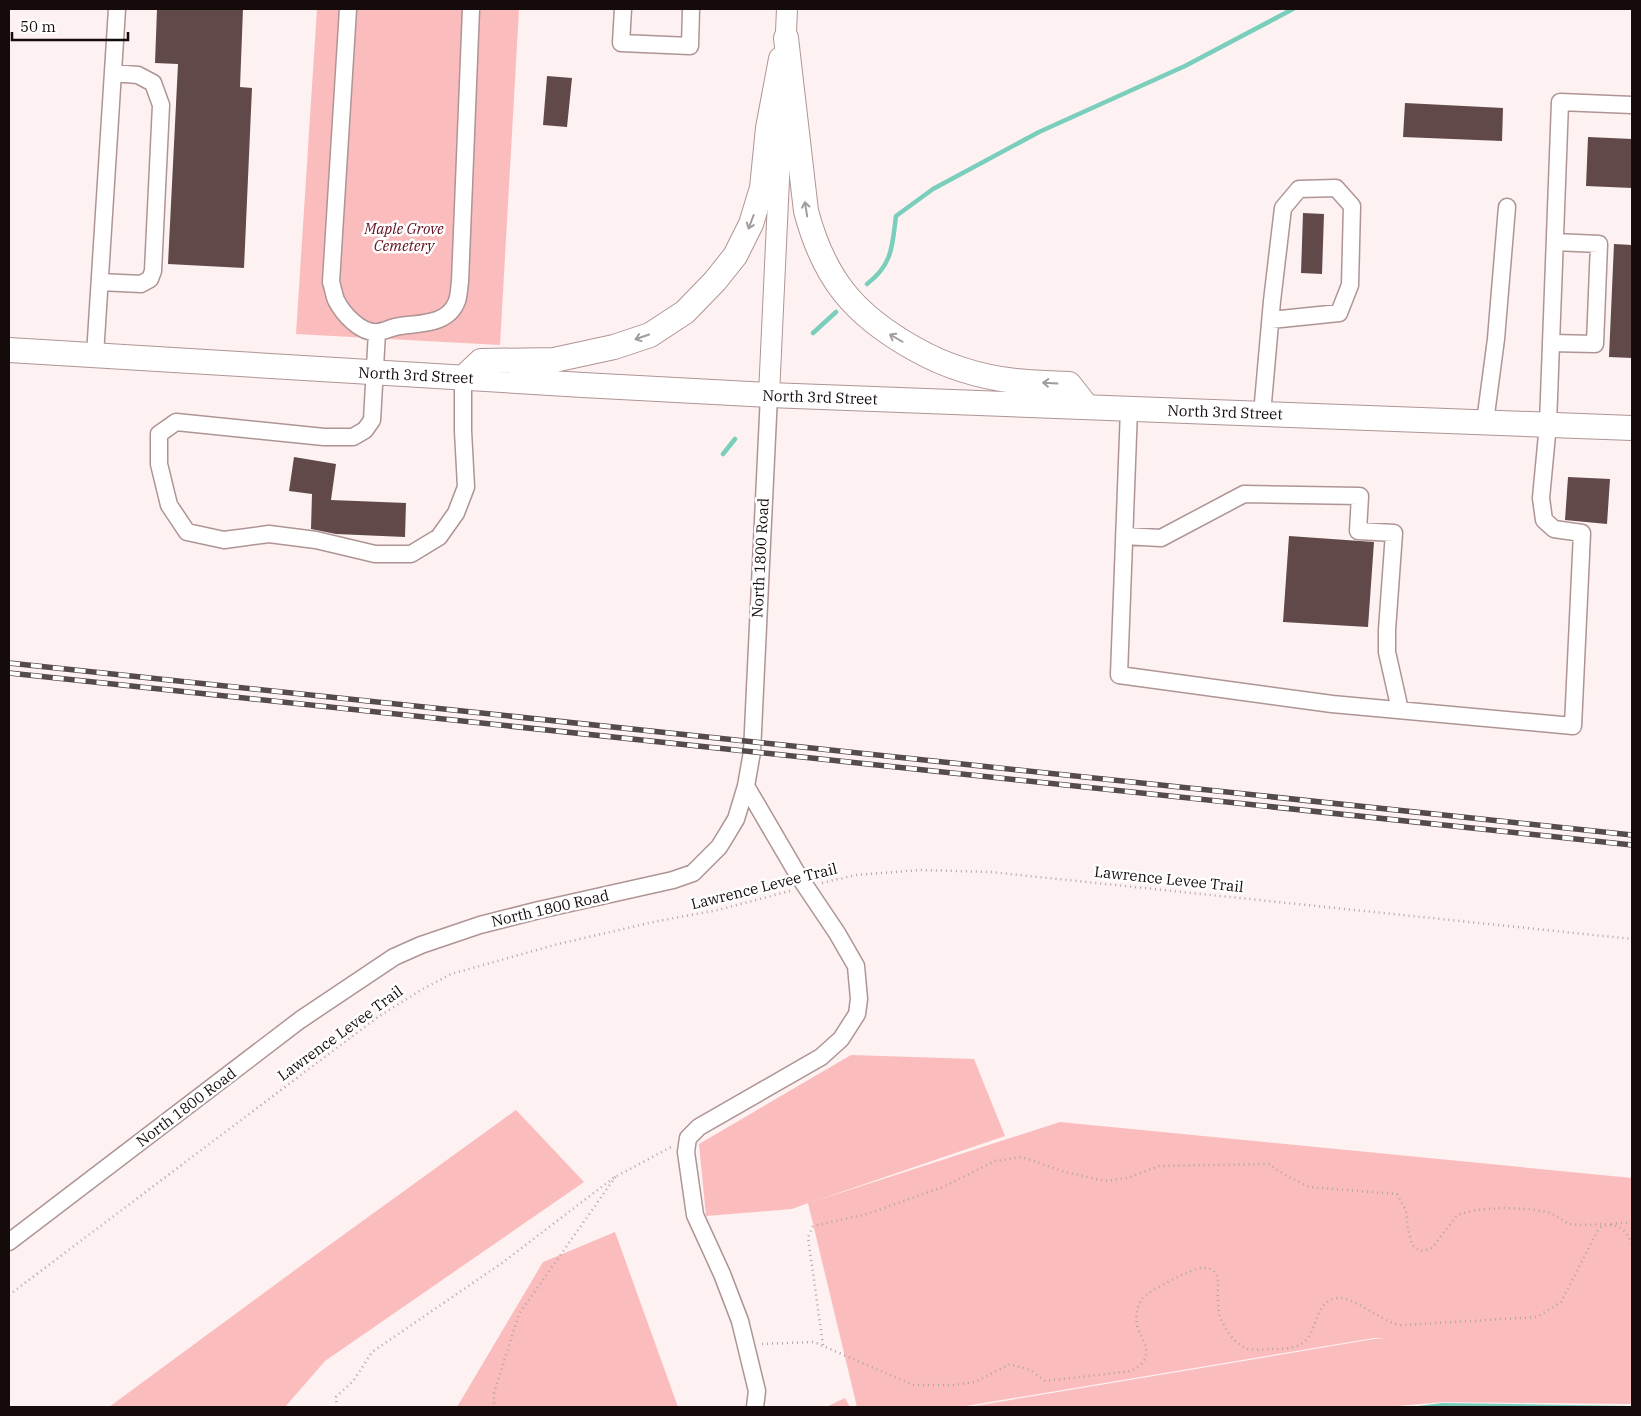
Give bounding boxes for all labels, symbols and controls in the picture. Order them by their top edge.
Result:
scale bar [12,10,129,42]
text: 50 m [20,17,56,36]
one-way arrow [800,201,810,217]
one-way arrow [746,214,755,230]
park label: Maple Grove Cemetery [363,219,444,255]
one-way arrow [889,332,903,342]
one-way arrow [634,333,650,343]
street label: North 3rd Street [358,362,474,388]
one-way arrow [1042,378,1058,387]
street label: North 3rd Street [762,385,878,409]
street label: North 3rd Street [1167,400,1283,424]
street label: North 1800 Road [747,497,773,619]
street label: Lawrence Levee Trail [689,859,839,913]
street label: Lawrence Levee Trail [1093,862,1245,896]
street label: North 1800 Road [489,885,611,931]
street label: Lawrence Levee Trail [274,981,406,1085]
street label: North 1800 Road [132,1063,240,1151]

